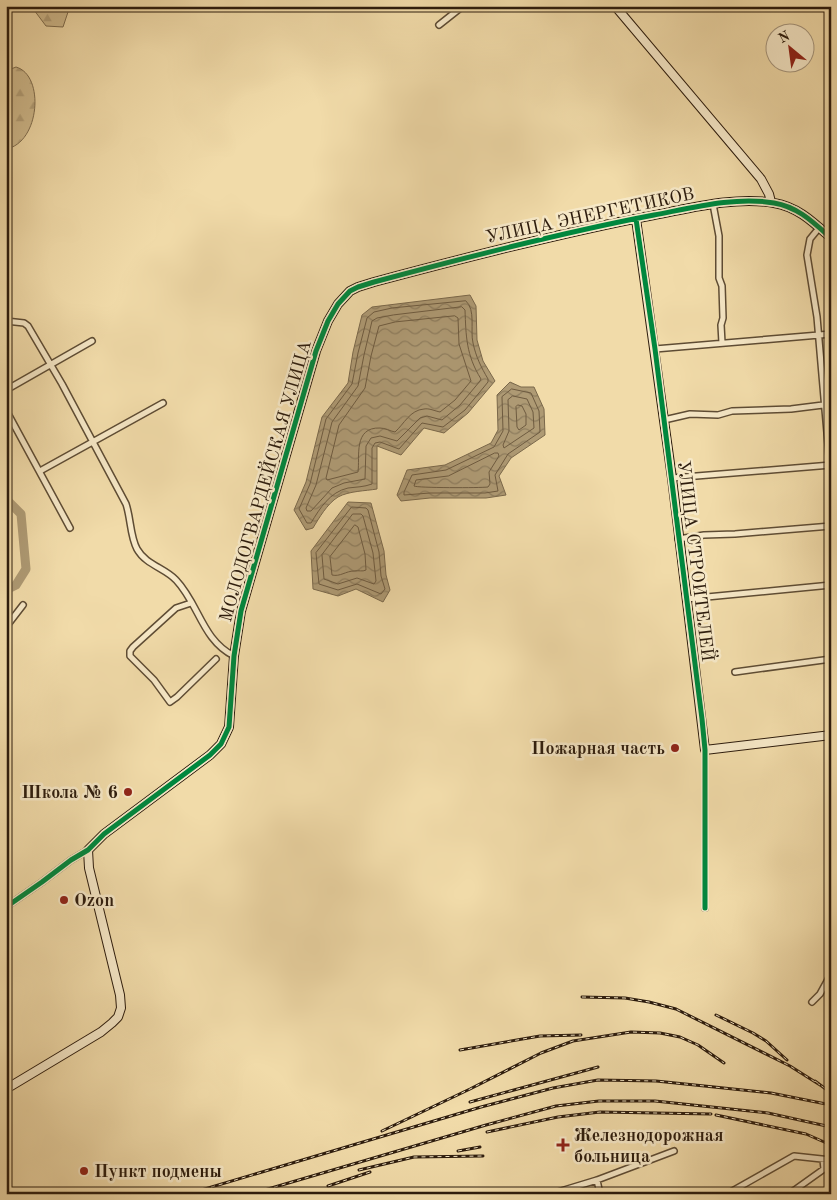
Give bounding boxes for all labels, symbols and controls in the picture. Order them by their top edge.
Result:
north arrow [764,22,814,72]
text: N [776,29,793,46]
street label: УЛИЦА ЭНЕРГЕТИКОВ [484,185,696,247]
street label: МОЛОДОГВАРДЕЙСКАЯ УЛИЦА [213,337,315,624]
street label: УЛИЦА СТРОИТЕЛЕЙ [674,459,720,663]
place label: Пожарная часть [531,740,665,758]
marker: Пожарная часть [669,742,681,754]
place label: Школа № 6 [21,784,118,802]
marker: Школа № 6 [122,786,134,798]
place label: Ozon [74,892,114,910]
marker: Ozon [58,894,70,906]
place label: Железнодорожная больница [574,1127,724,1166]
marker: Железнодорожная больница [556,1138,570,1152]
place label: Пункт подмены [94,1163,222,1181]
marker: Пункт подмены [78,1165,90,1177]

